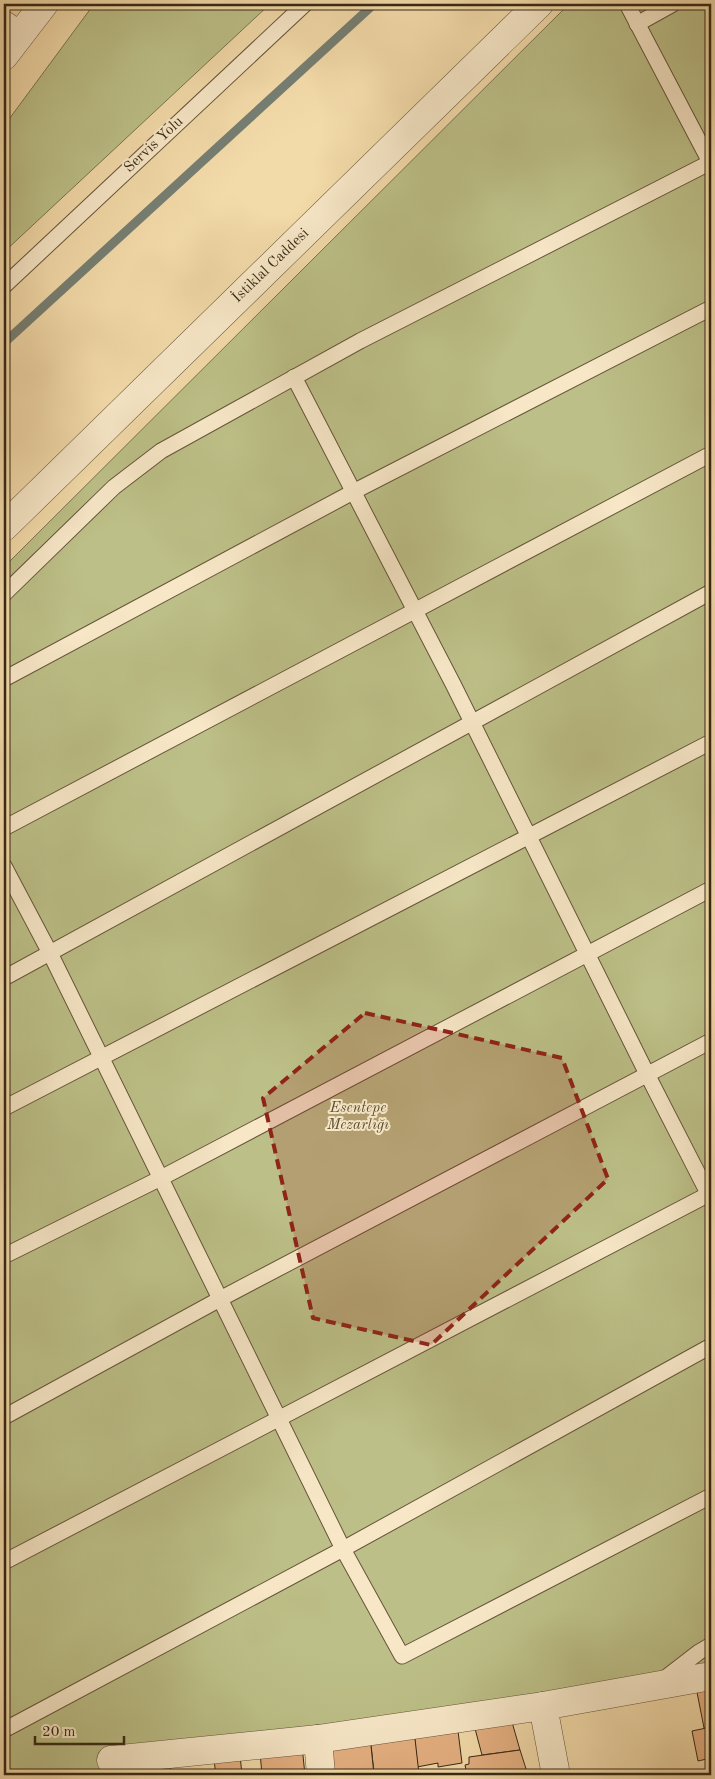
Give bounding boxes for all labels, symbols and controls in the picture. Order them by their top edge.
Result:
street label: Servis Yolu [122,114,186,176]
street label: İstiklal Caddesi [228,224,312,306]
park label: Esentepe Mezarlığı [326,1101,389,1133]
scale bar [35,1714,124,1746]
text: 20 m [42,1725,76,1740]

